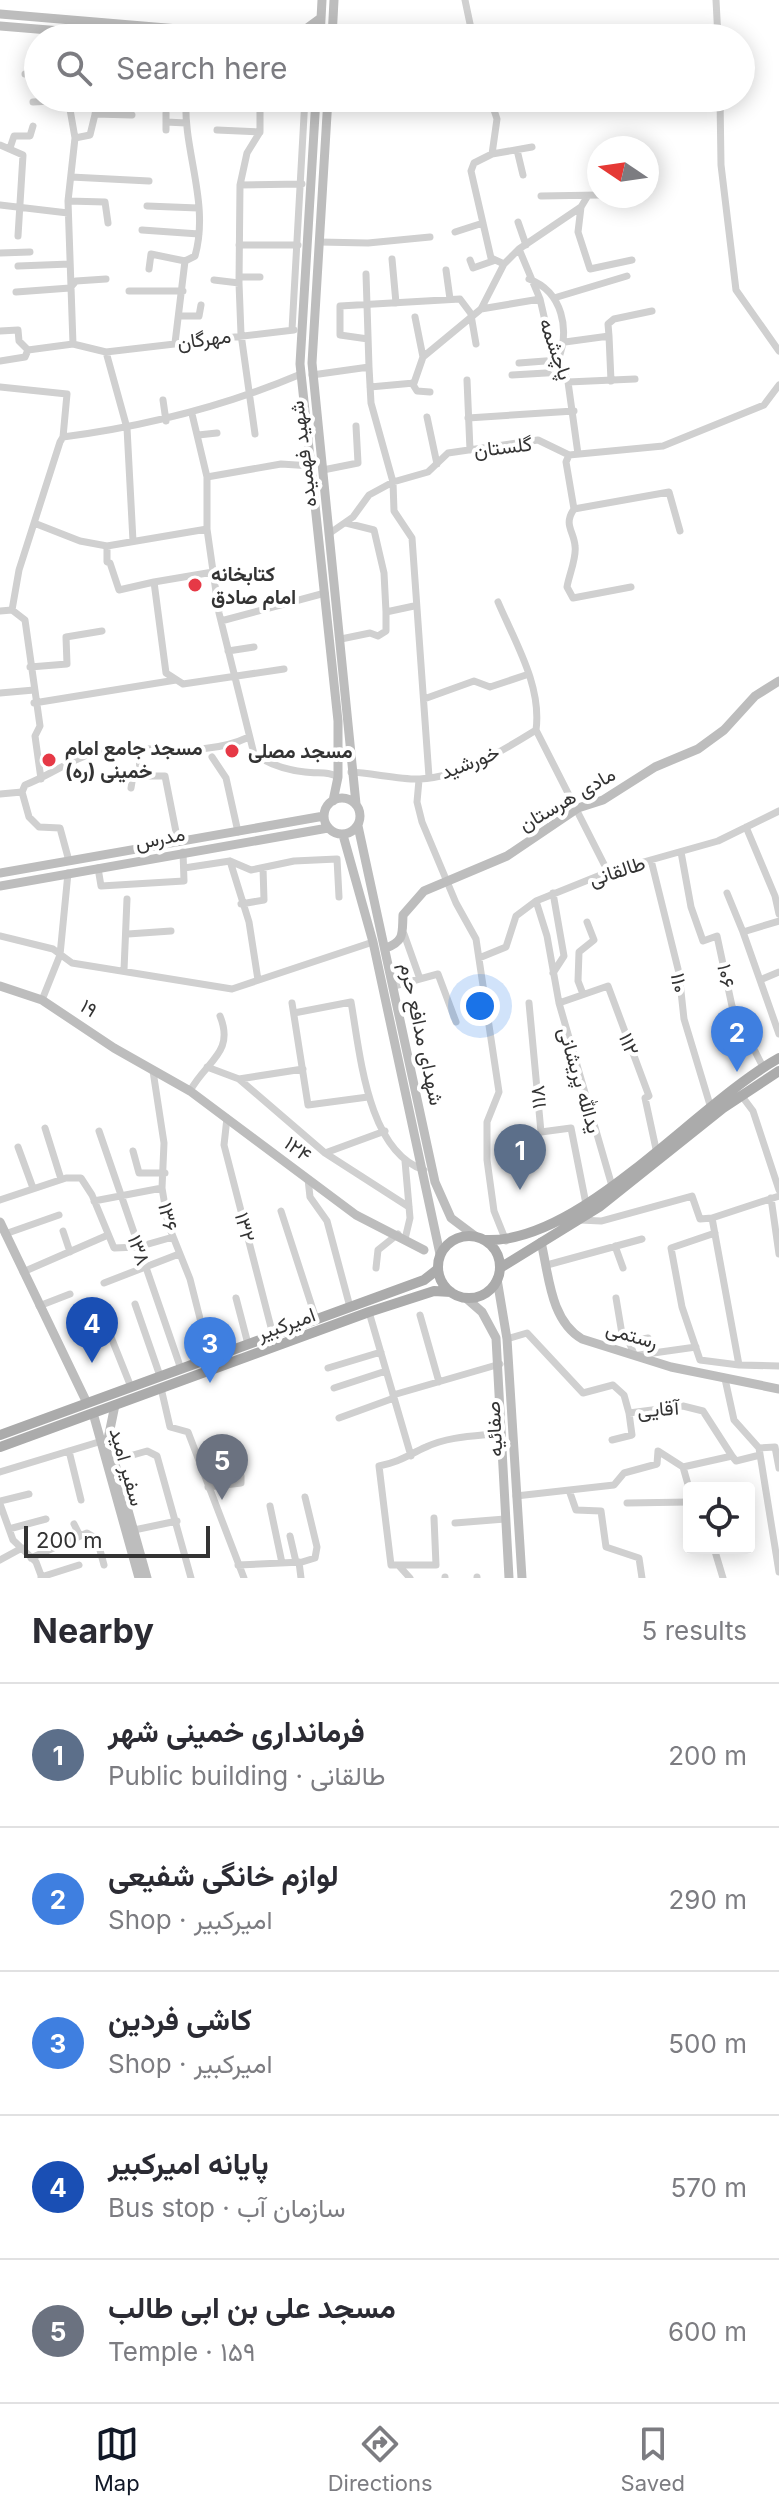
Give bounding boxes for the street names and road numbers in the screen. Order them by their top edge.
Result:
street label: پاچشمه [532,315,578,384]
street label: مهرگان [176,323,233,356]
street label: شهید فهمیده [285,399,322,509]
street label: گلستان [472,432,534,462]
street label: خورشید [437,740,503,785]
street label: مادی هرستان [514,762,620,837]
street label: مدرس [133,821,187,856]
street label: طالقانی [586,851,648,891]
street label: شهدای مدافع حرم [393,961,449,1108]
street label: ۱۰۶ [712,962,740,990]
street label: ۱۱۰ [666,971,692,995]
street label: ۱۹ [76,994,102,1022]
street label: یدالله پریشانی [551,1024,607,1136]
street label: ۱۱۲ [614,1029,644,1059]
street label: ۱۱۸ [525,1084,551,1110]
street label: ۱۲۴ [280,1131,316,1167]
street label: ۱۳۶ [153,1200,183,1234]
street label: ۱۳۲ [230,1210,260,1244]
street label: ۱۳۸ [122,1231,156,1269]
street label: امیرکبیر [252,1302,319,1347]
street label: رستمی [603,1316,661,1355]
street label: آقایی [636,1395,681,1422]
street label: صفائیه [481,1401,507,1457]
street label: سفیر امید [103,1425,150,1509]

